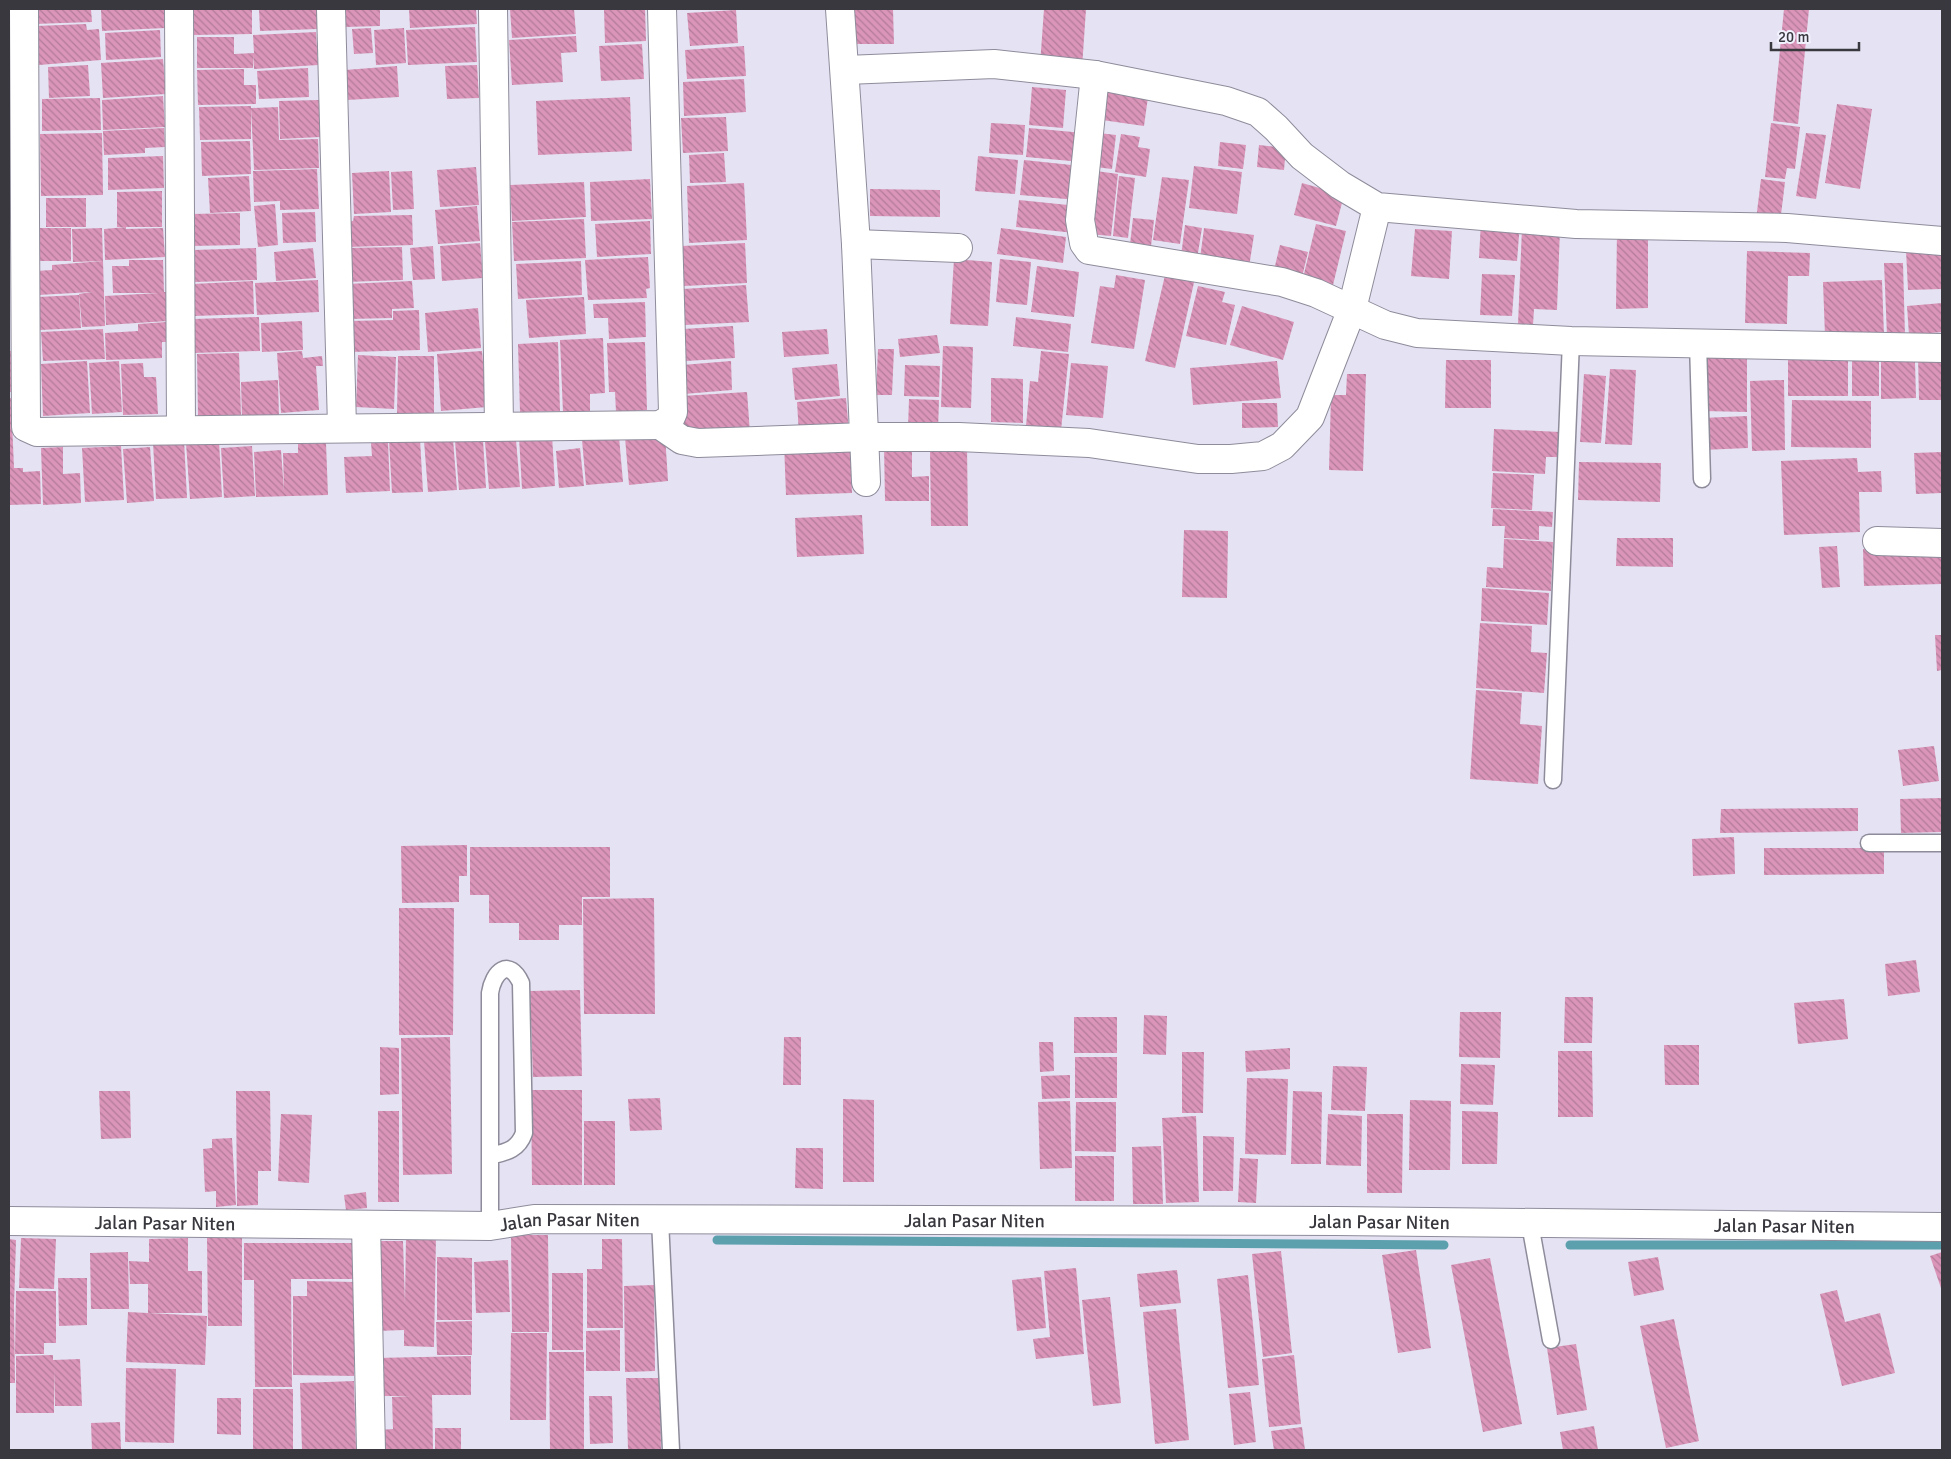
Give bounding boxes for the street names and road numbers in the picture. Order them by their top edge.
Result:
street label: Jalan Pasar Niten [498,1208,640,1237]
street label: Jalan Pasar Niten [904,1209,1045,1233]
street label: Jalan Pasar Niten [1309,1210,1450,1235]
street label: Jalan Pasar Niten [94,1211,236,1236]
street label: Jalan Pasar Niten [1714,1214,1855,1239]

